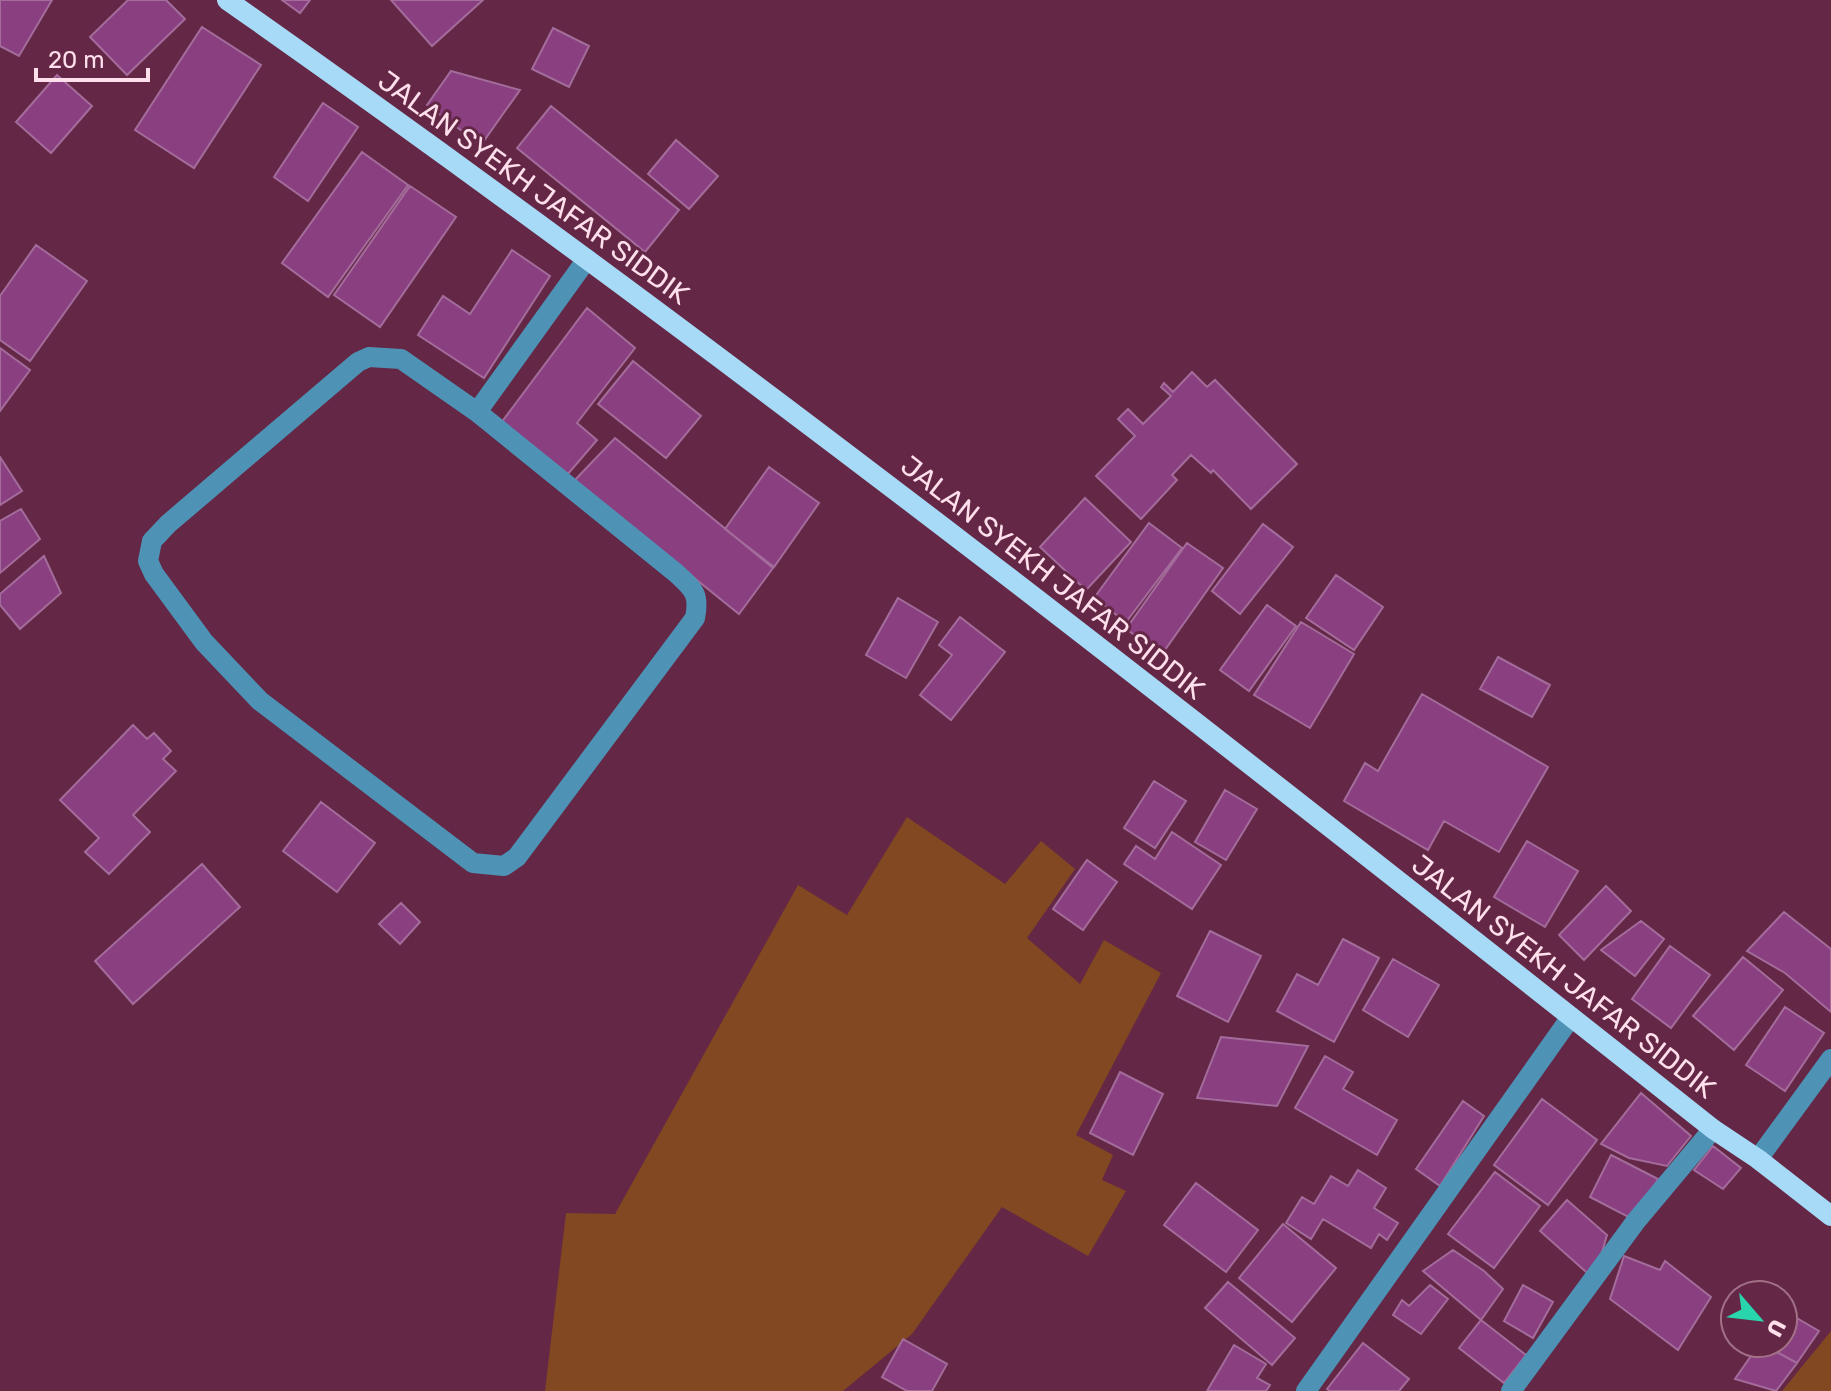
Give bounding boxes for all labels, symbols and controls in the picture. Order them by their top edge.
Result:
scale bar [36,32,148,82]
text: 20 m [48,46,105,74]
street label: JALAN SYEKH JAFAR SIDDIK [372,64,696,311]
street label: JALAN SYEKH JAFAR SIDDIK [894,449,1211,706]
street label: JALAN SYEKH JAFAR SIDDIK [1405,848,1722,1105]
north arrow [1719,1279,1799,1359]
text: U [1761,1315,1792,1342]

